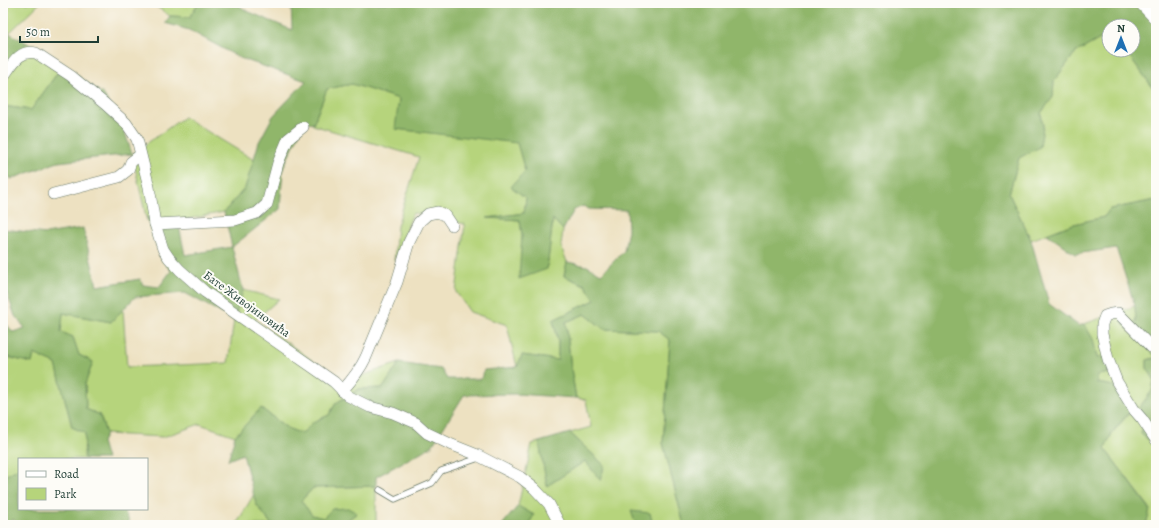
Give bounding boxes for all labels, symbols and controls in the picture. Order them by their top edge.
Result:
scale bar [20,18,98,44]
north arrow [1101,18,1141,58]
text: N [1117,21,1125,36]
text: 50 m [26,24,50,40]
street label: Бате Живојиновића [200,267,294,341]
legend [18,458,148,510]
text: Road [54,466,80,482]
text: Park [54,486,77,502]

